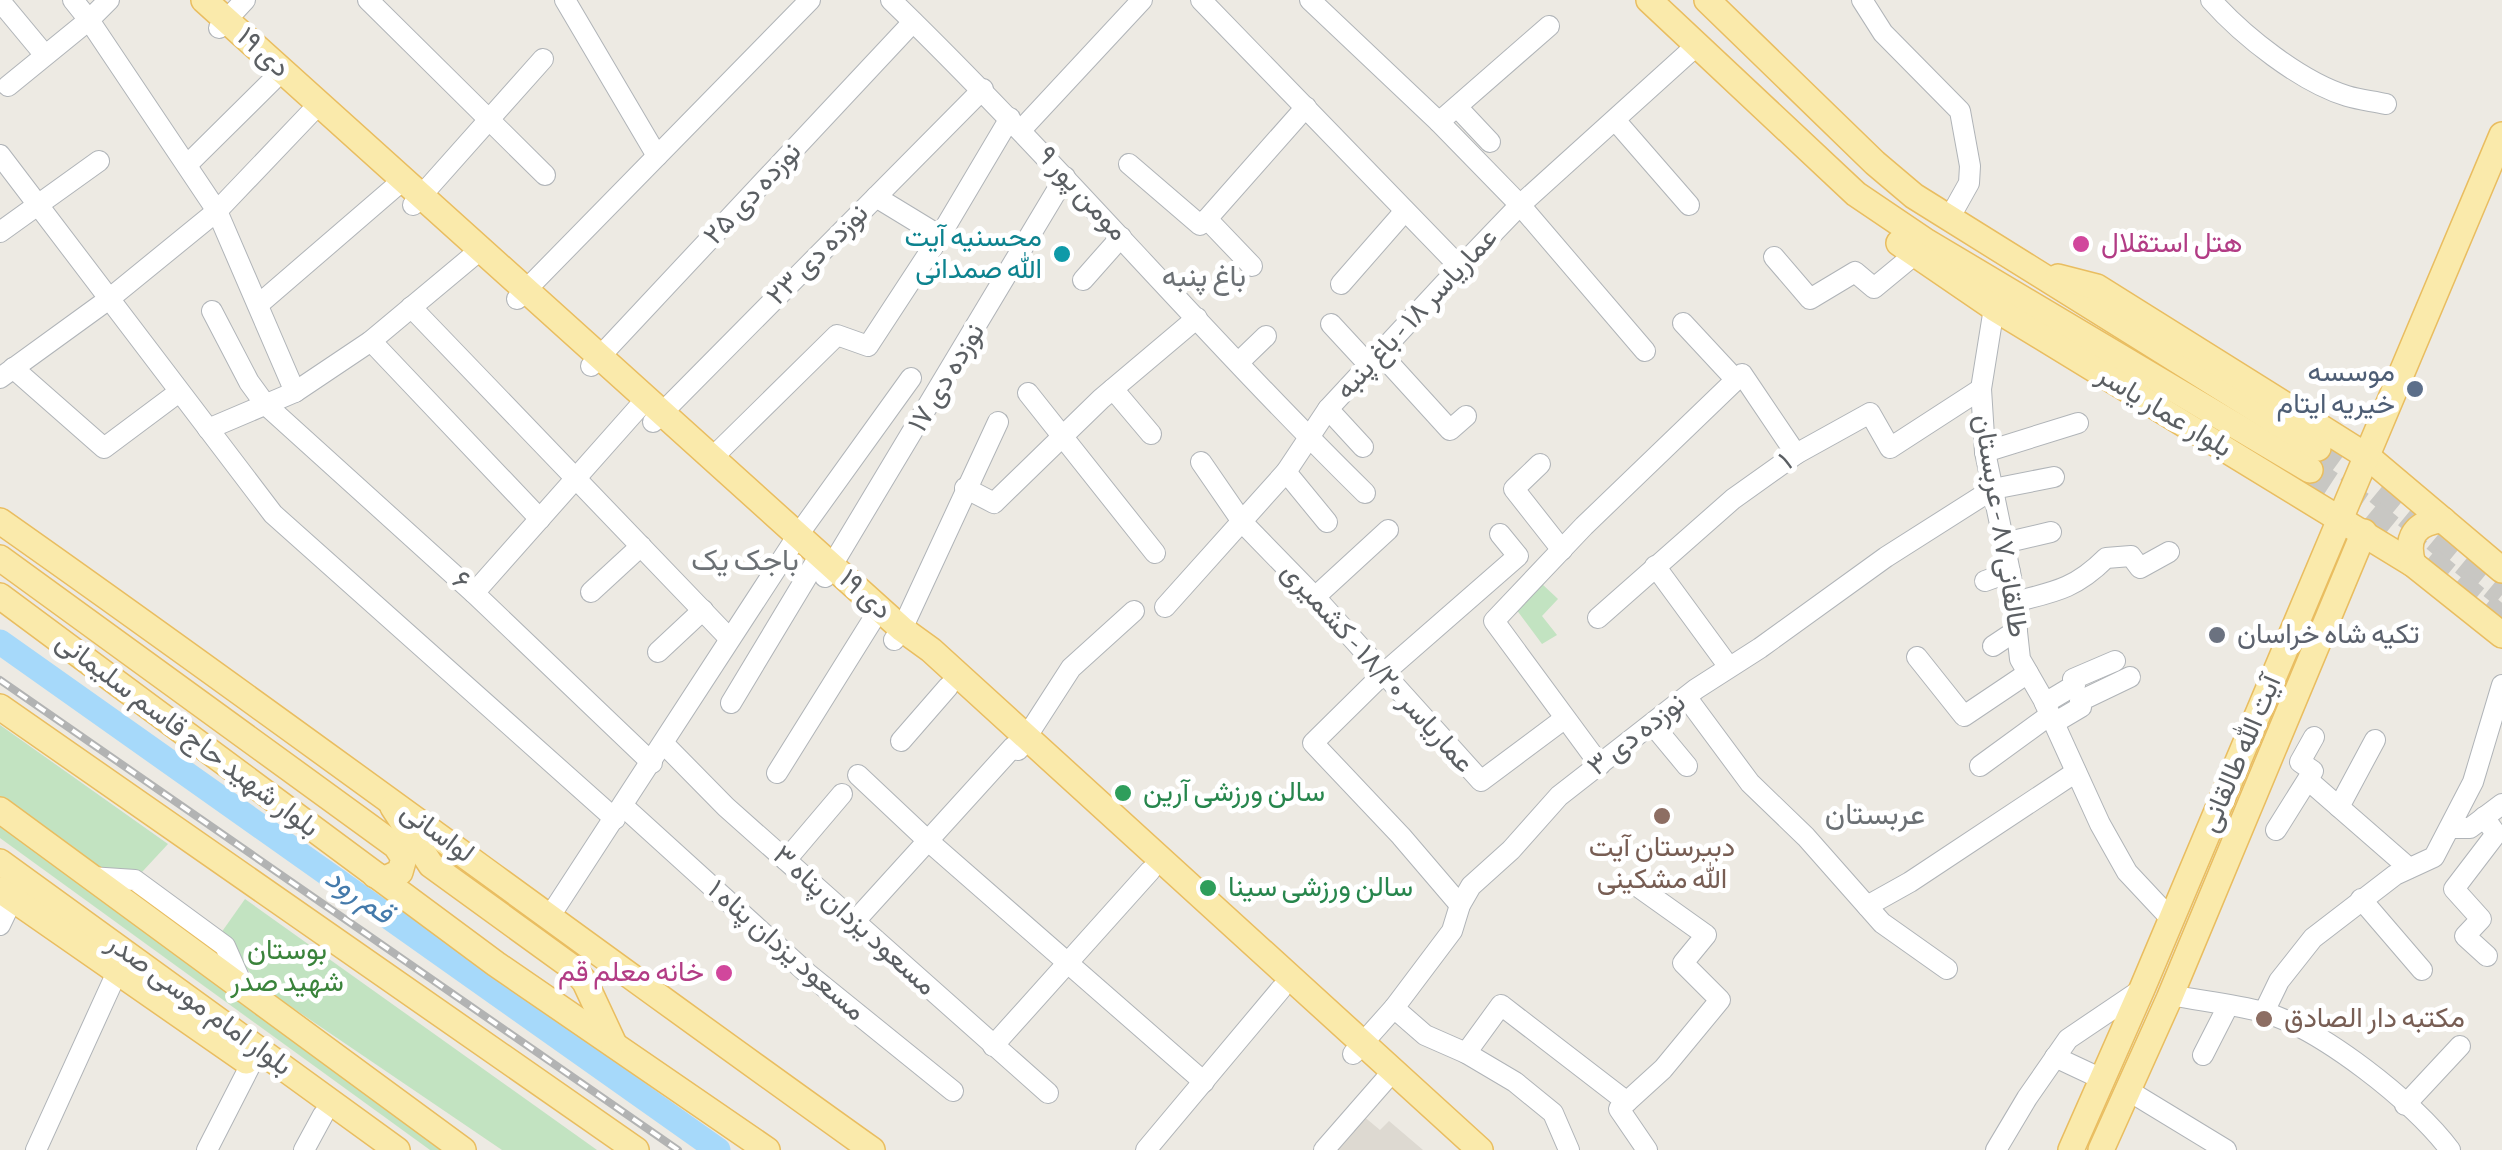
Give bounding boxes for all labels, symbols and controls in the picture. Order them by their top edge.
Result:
street label: ۱۹ دی [231,23,294,84]
street label: نوزده دی ۲۵ [699,138,808,252]
street label: مومن پور ۹ [1029,141,1132,249]
street label: نوزده دی ۲۳ [762,199,875,312]
street label: عماریاسر ۱۸ - باغ پنبه [1331,223,1505,407]
place label: محسنیه آیت الله صمدانی [904,224,1042,285]
place label: هتل استقلال [2101,230,2243,259]
marker: هتل استقلال [2070,233,2092,255]
marker: محسنیه آیت الله صمدانی [1051,243,1073,265]
district label: باغ پنبه [1162,262,1246,296]
street label: نوزده دی ۱۷ [904,319,992,438]
place label: موسسه خیریه ایتام [2277,359,2395,422]
street label: بلوار عمار یاسر [2090,360,2236,465]
marker: موسسه خیریه ایتام [2404,378,2426,400]
street label: طالقانی۸۷ - عربستان [1967,412,2031,640]
street label: ۱ [1775,448,1797,476]
district label: باجک یک [691,546,799,577]
street label: عماریاسر ۱۸/۲۰ - کشمیری [1274,558,1478,780]
street label: ۱۹ دی [833,565,896,626]
street label: ۶ [447,566,475,596]
place label: تکیه شاه خراسان [2237,621,2419,651]
marker: تکیه شاه خراسان [2206,624,2228,646]
street label: بلوار شهید حاج قاسم سلیمانی [49,627,323,845]
street label: آیت الله طالقانی [2192,668,2288,837]
street label: نوزده دی ۳ [1583,689,1692,783]
place label: سالن ورزشی آرین [1143,779,1325,809]
marker: سالن ورزشی آرین [1112,782,1134,804]
street label: لواسانی [394,797,479,870]
district label: عربستان [1825,800,1925,832]
marker: دبیرستان آیت الله مشکینی [1651,805,1673,827]
place label: دبیرستان آیت الله مشکینی [1589,834,1735,895]
street label: ۳ مسعود یزدان پناه [765,841,941,1003]
water label: قم رود [318,862,400,934]
place label: سالن ورزشی سینا [1228,874,1413,904]
street label: ۱ مسعود یزدان پناه [700,875,870,1029]
marker: سالن ورزشی سینا [1197,877,1219,899]
street label: بلوار امام موسی صدر [99,928,296,1084]
park label: بوستان شهید صدر [229,937,344,999]
place label: خانه معلم قم [558,959,704,990]
marker: خانه معلم قم [713,962,735,984]
place label: مکتبه دار الصادق [2284,1005,2465,1035]
marker: مکتبه دار الصادق [2253,1008,2275,1030]

